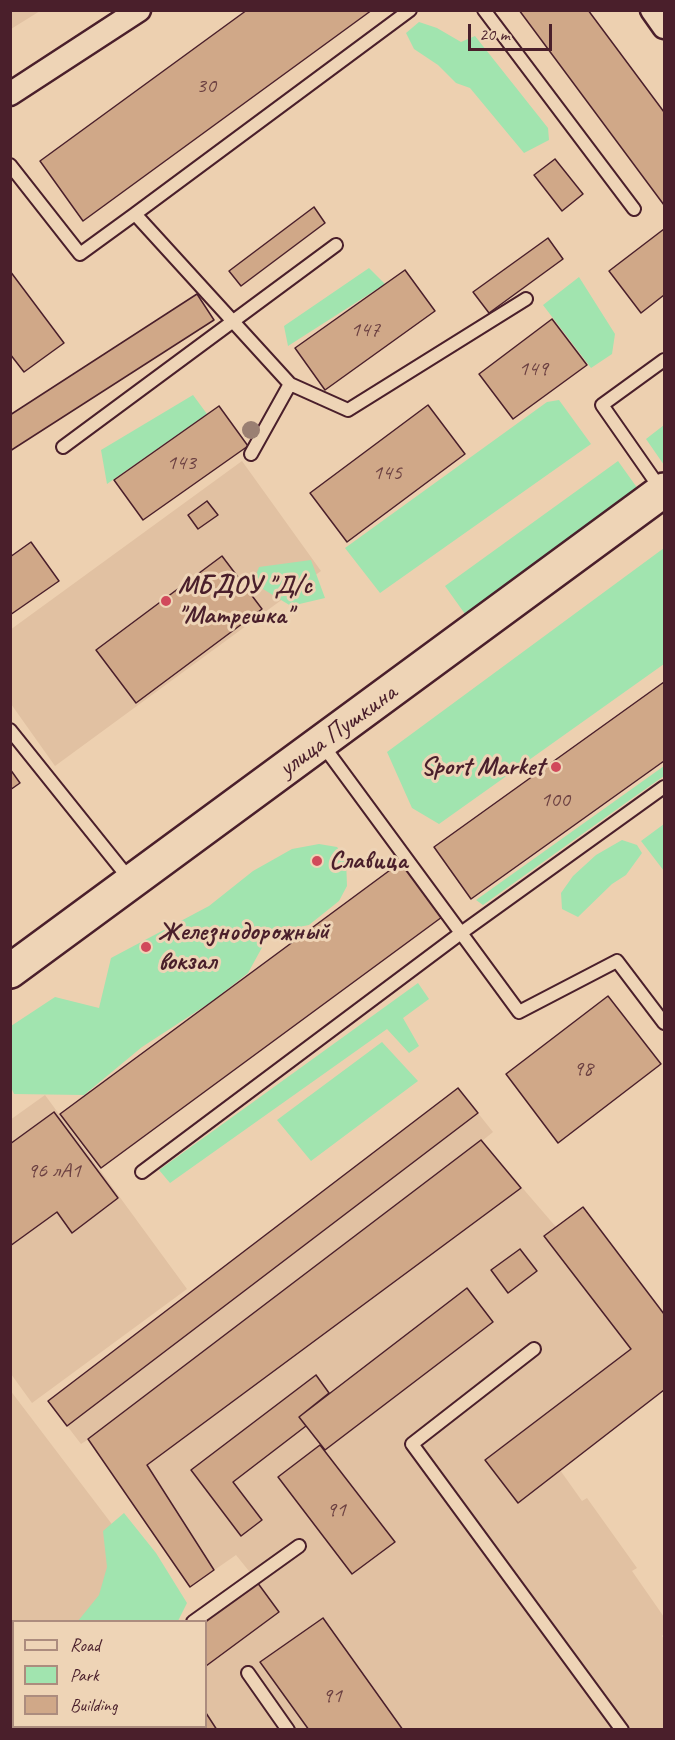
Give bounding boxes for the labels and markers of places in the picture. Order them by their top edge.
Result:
place label: МБДОУ "Д/с "Матрешка" [178,570,312,632]
marker: МБДОУ "Д/с "Матрешка" [159,594,173,608]
place label: Sport Market [421,751,544,783]
marker: Sport Market [549,760,563,774]
place label: Славица [329,845,407,877]
marker: Славица [310,854,324,868]
place label: Железнодорожный вокзал [158,916,329,978]
marker: Железнодорожный вокзал [139,940,153,954]

